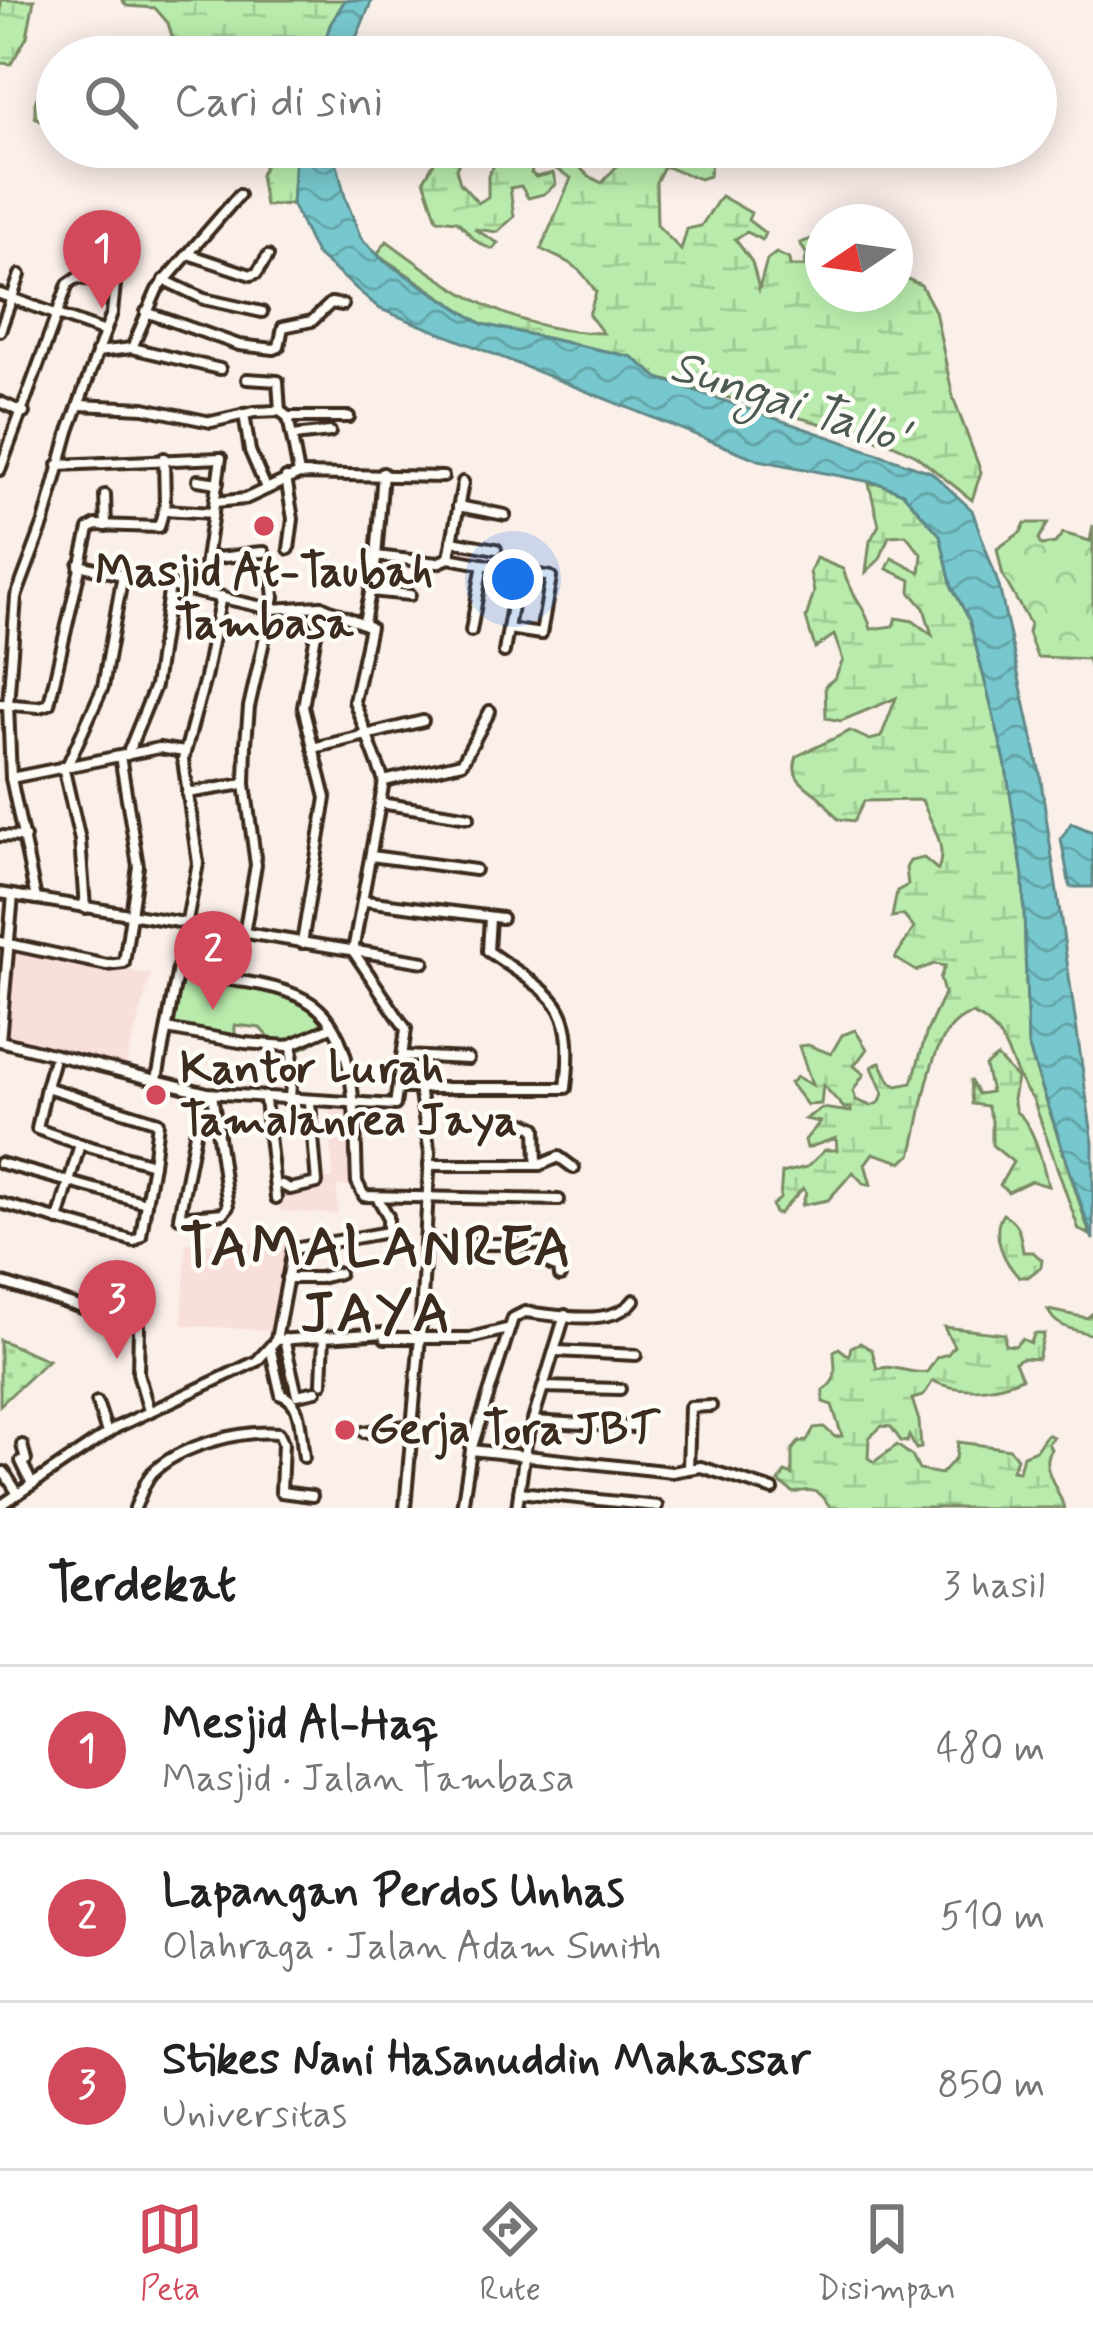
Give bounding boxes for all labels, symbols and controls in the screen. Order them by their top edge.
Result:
search box [36,36,1057,168]
icon: search [78,69,144,135]
text: Cari di sini [174,73,383,132]
north arrow [805,204,913,312]
pin: 1 [63,210,141,309]
water label: Sungai Tallo' [661,335,919,476]
marker: Masjid At-Taubah Tambasa [251,513,277,539]
place label: Masjid At-Taubah Tambasa [95,543,433,654]
your location [483,549,543,609]
pin: 2 [174,911,252,1010]
place label: Kantor Lurah Tamalanrea Jaya [180,1040,517,1151]
marker: Kantor Lurah Tamalanrea Jaya [143,1082,169,1108]
district label: TAMALANREA JAYA [180,1212,574,1353]
pin: 3 [78,1260,156,1359]
place label: Gerja Tora JBT [369,1401,661,1460]
marker: Gerja Tora JBT [332,1417,358,1443]
text: Terdekat [48,1553,236,1619]
text: 3 hasil [943,1561,1045,1612]
text: Mesjid Al-Haq [162,1695,438,1754]
text: 1 [78,1724,96,1775]
text: 480 m [936,1724,1045,1775]
text: Masjid · Jalan Tambasa [162,1754,575,1805]
text: Lapangan Perdos Unhas [162,1863,625,1922]
text: 2 [77,1892,97,1943]
text: 510 m [940,1892,1045,1943]
text: Olahraga · Jalan Adam Smith [162,1922,661,1973]
text: Stikes Nani Hasanuddin Makassar [162,2031,810,2090]
text: 3 [78,2060,96,2111]
text: 850 m [937,2060,1045,2111]
text: Universitas [162,2090,347,2141]
tab: Peta [137,2196,203,2312]
tab: Rute [477,2196,543,2312]
tab: Disimpan [817,2196,956,2312]

